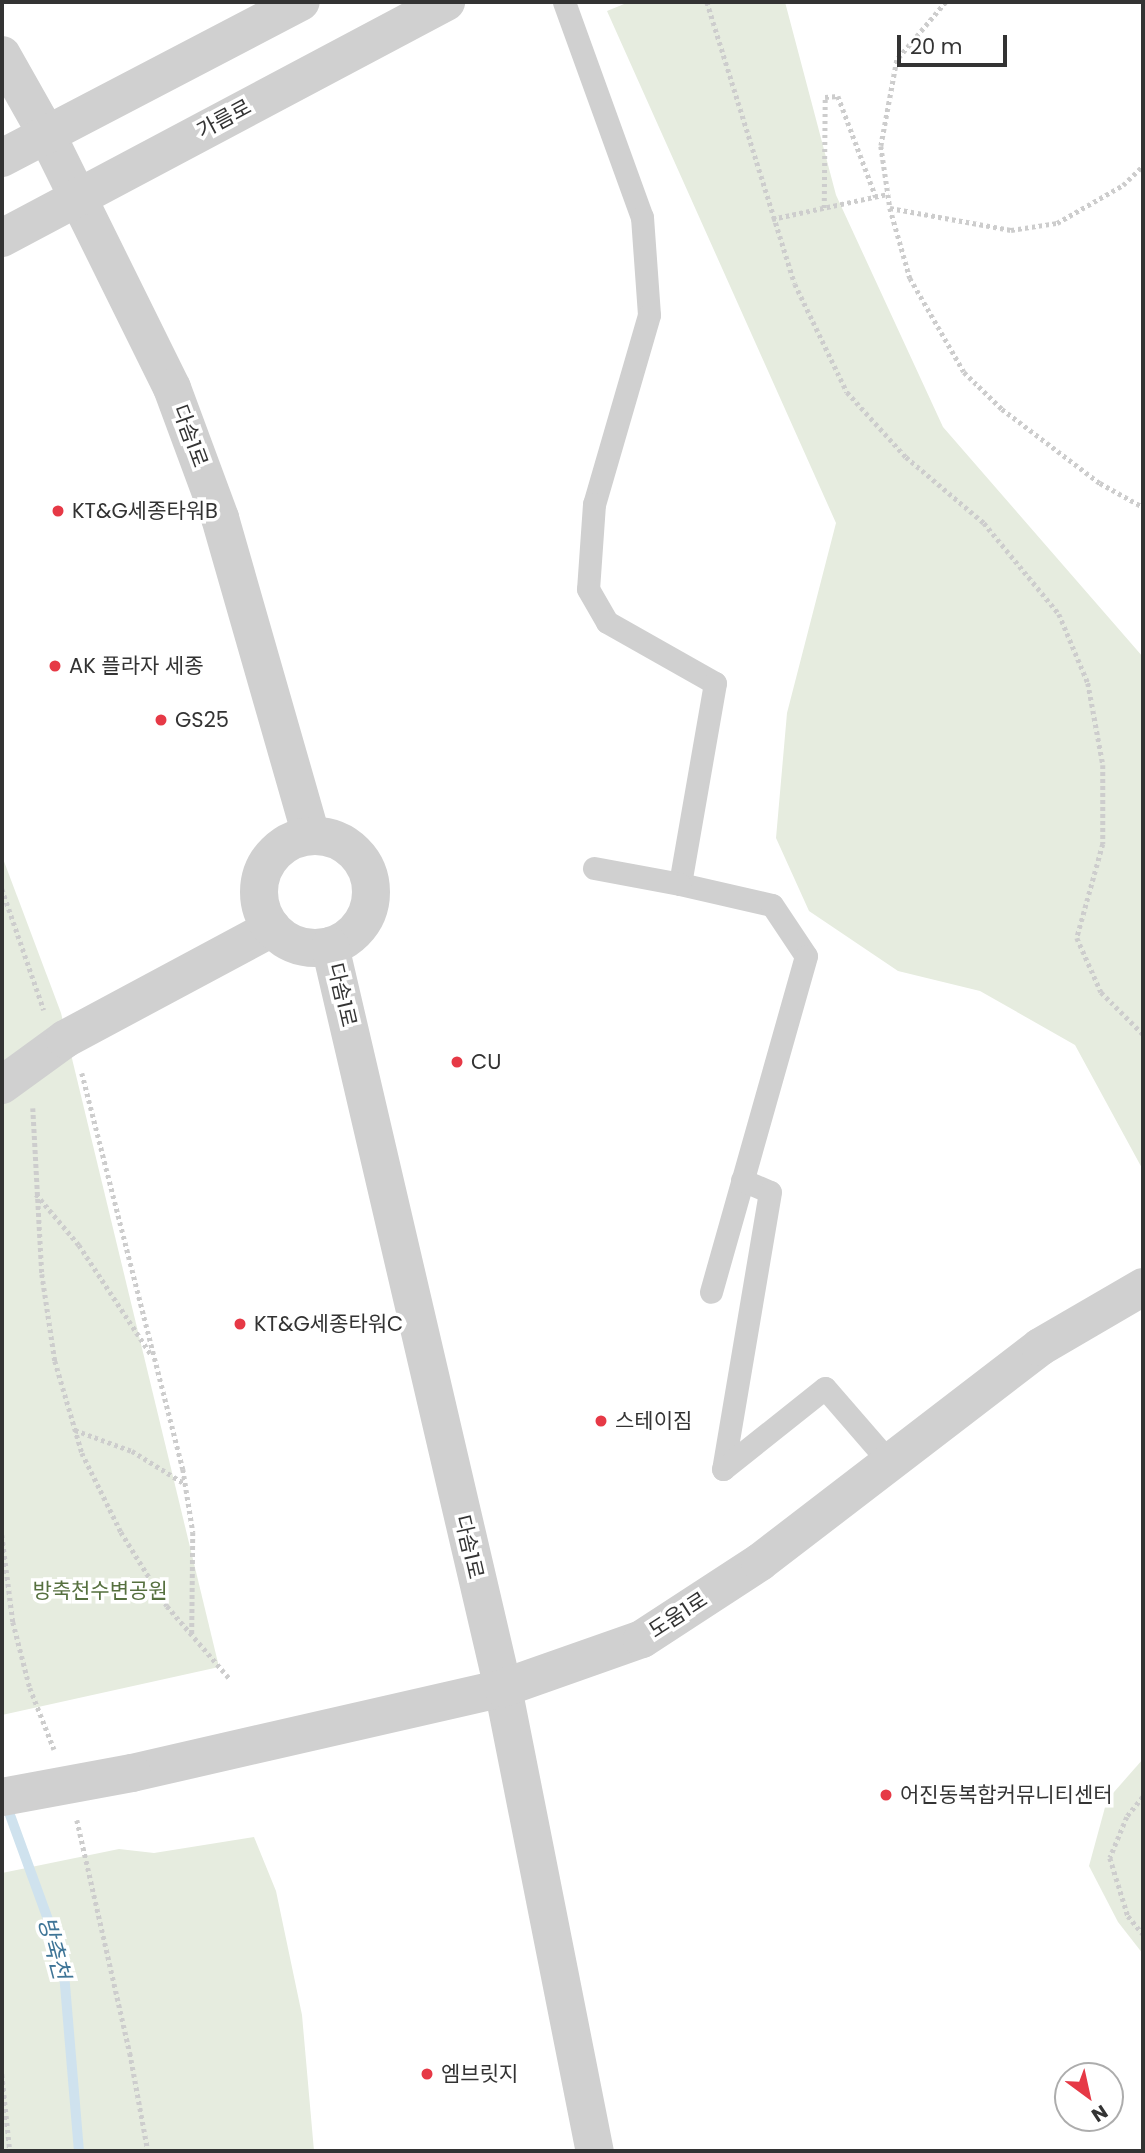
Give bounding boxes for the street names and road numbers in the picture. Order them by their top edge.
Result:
street label: 가름로 [192,94,256,144]
street label: 다솜1로 [167,401,213,471]
street label: 다솜1로 [322,961,362,1029]
street label: 다솜1로 [449,1513,489,1581]
street label: 도움1로 [644,1587,712,1643]

